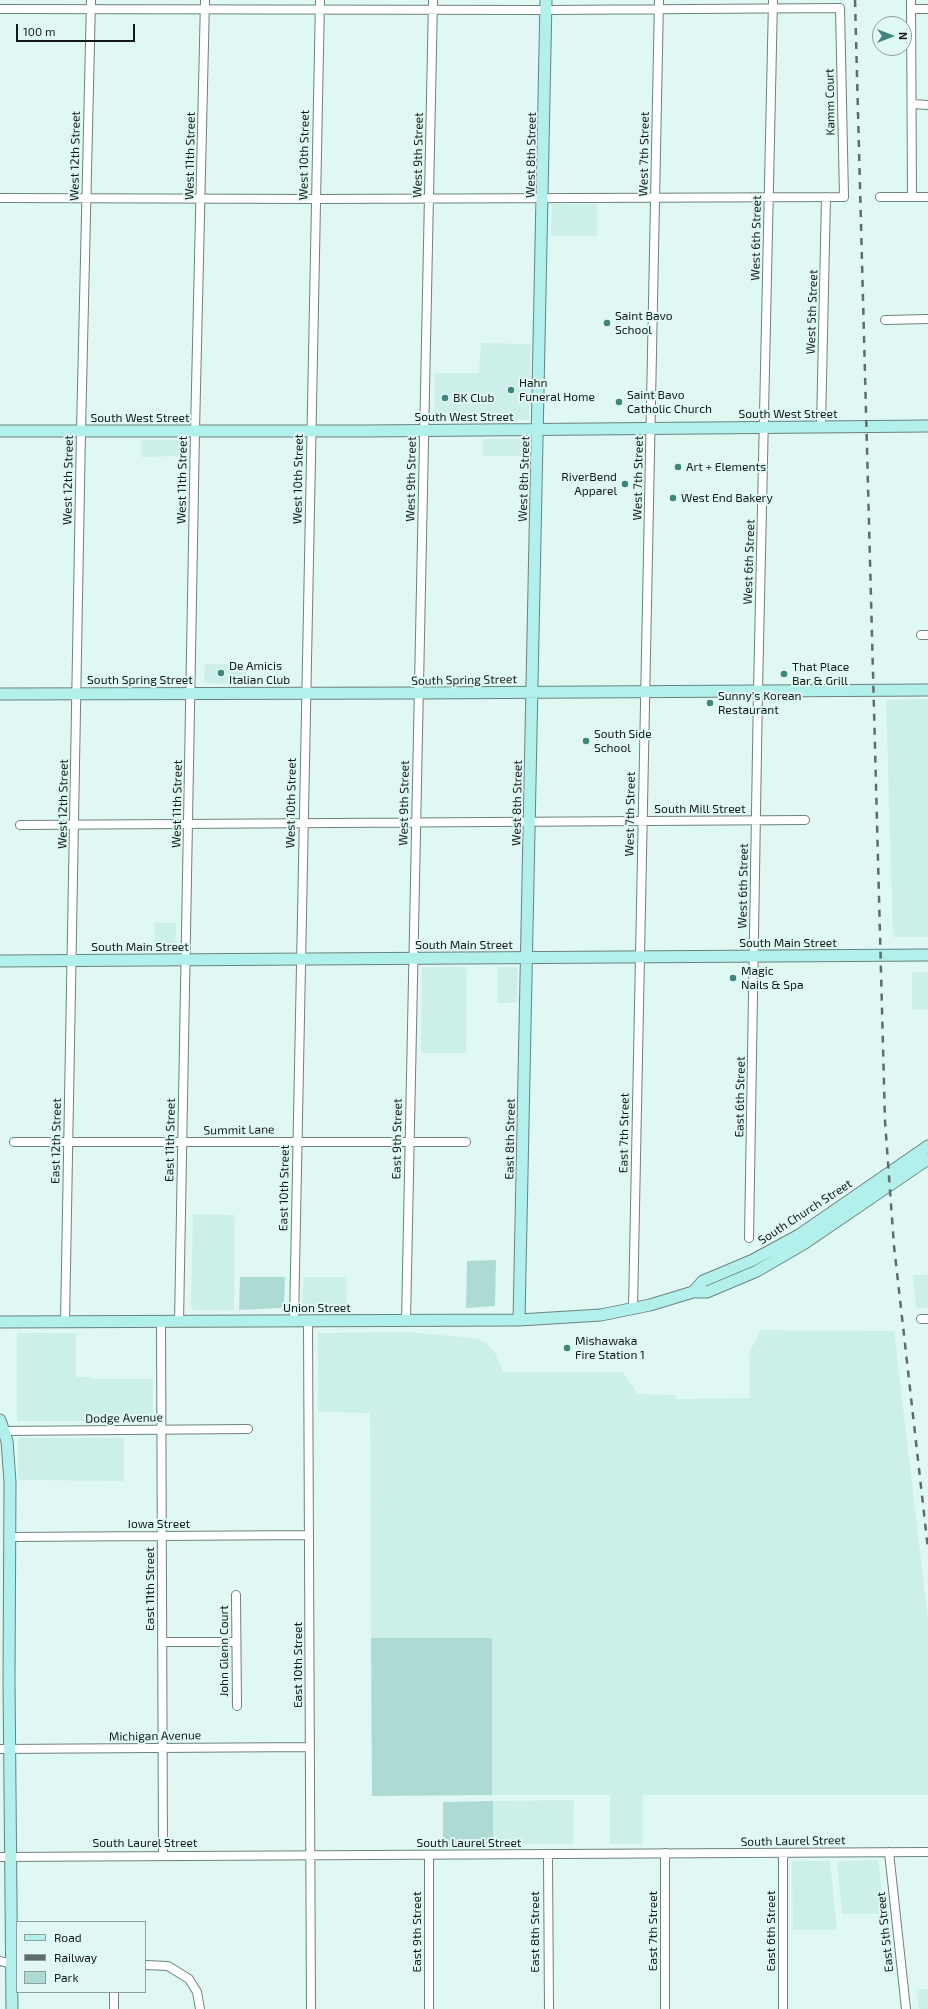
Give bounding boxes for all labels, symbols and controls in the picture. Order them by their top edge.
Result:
scale bar [18,16,137,42]
north arrow [872,16,912,56]
text: 100 m [23,24,55,38]
text: N [897,32,910,40]
street label: Kamm Court [822,68,838,136]
street label: West 10th Street [296,110,312,200]
street label: West 12th Street [67,111,83,201]
street label: West 11th Street [182,112,198,200]
street label: West 9th Street [410,112,426,198]
street label: West 8th Street [523,112,539,198]
street label: West 7th Street [636,112,652,196]
street label: West 6th Street [748,195,764,281]
street label: West 5th Street [803,269,821,355]
place label: Saint Bavo School [615,309,673,337]
marker: Saint Bavo School [602,318,612,328]
place label: Hahn Funeral Home [519,376,595,404]
marker: Hahn Funeral Home [506,385,516,395]
place label: Saint Bavo Catholic Church [627,388,712,416]
place label: BK Club [453,391,494,405]
marker: BK Club [440,393,450,403]
marker: Saint Bavo Catholic Church [614,397,624,407]
street label: South West Street [739,407,837,421]
street label: South West Street [415,410,513,424]
street label: South West Street [91,411,189,425]
street label: West 10th Street [290,434,306,524]
street label: West 12th Street [60,435,76,525]
street label: West 11th Street [174,436,190,524]
street label: West 9th Street [403,436,419,522]
street label: West 8th Street [515,436,533,522]
street label: West 7th Street [630,436,646,520]
place label: Art + Elements [686,460,766,474]
marker: Art + Elements [673,462,683,472]
place label: RiverBend Apparel [561,470,617,498]
marker: RiverBend Apparel [620,479,630,489]
place label: West End Bakery [681,491,773,505]
marker: West End Bakery [668,493,678,503]
street label: West 6th Street [740,519,758,605]
place label: De Amicis Italian Club [229,659,290,687]
place label: That Place Bar & Grill [792,660,849,688]
marker: De Amicis Italian Club [216,668,226,678]
marker: That Place Bar & Grill [779,669,789,679]
street label: South Spring Street [411,672,517,688]
street label: South Spring Street [87,673,193,687]
place label: Sunny's Korean Restaurant [718,689,802,717]
marker: Sunny's Korean Restaurant [705,698,715,708]
place label: South Side School [594,727,652,755]
marker: South Side School [581,736,591,746]
street label: West 10th Street [283,758,299,848]
street label: West 12th Street [55,759,71,849]
street label: West 11th Street [169,760,185,848]
street label: West 9th Street [396,760,412,846]
street label: West 8th Street [509,760,525,846]
street label: West 7th Street [622,772,638,856]
street label: South Mill Street [654,802,746,816]
street label: West 6th Street [735,843,751,929]
street label: South Main Street [739,936,837,950]
street label: South Main Street [415,938,513,952]
street label: South Main Street [91,940,189,954]
place label: Magic Nails & Spa [741,964,804,992]
marker: Magic Nails & Spa [728,973,738,983]
street label: East 6th Street [732,1056,748,1138]
street label: East 7th Street [616,1093,632,1173]
street label: East 12th Street [48,1098,64,1184]
street label: East 11th Street [162,1098,178,1182]
street label: East 9th Street [389,1098,405,1180]
street label: East 8th Street [502,1098,518,1180]
street label: Summit Lane [203,1122,275,1138]
street label: East 10th Street [276,1145,292,1231]
street label: South Church Street [755,1176,855,1248]
street label: Union Street [283,1301,351,1315]
place label: Mishawaka Fire Station 1 [575,1334,645,1362]
marker: Mishawaka Fire Station 1 [562,1343,572,1353]
street label: Dodge Avenue [85,1410,163,1426]
street label: Iowa Street [128,1517,190,1531]
street label: East 11th Street [143,1547,157,1631]
street label: John Glenn Court [217,1605,231,1697]
street label: East 10th Street [291,1622,305,1708]
street label: Michigan Avenue [109,1728,201,1744]
street label: South Laurel Street [740,1833,846,1849]
street label: South Laurel Street [93,1836,197,1850]
street label: South Laurel Street [417,1836,521,1850]
street label: East 6th Street [764,1890,778,1972]
street label: East 9th Street [410,1891,424,1973]
street label: East 8th Street [528,1891,542,1973]
street label: East 7th Street [646,1891,660,1971]
street label: East 5th Street [874,1891,896,1973]
legend [16,1921,146,1993]
text: Road [54,1930,82,1944]
text: Railway [54,1950,97,1964]
text: Park [54,1970,79,1984]

